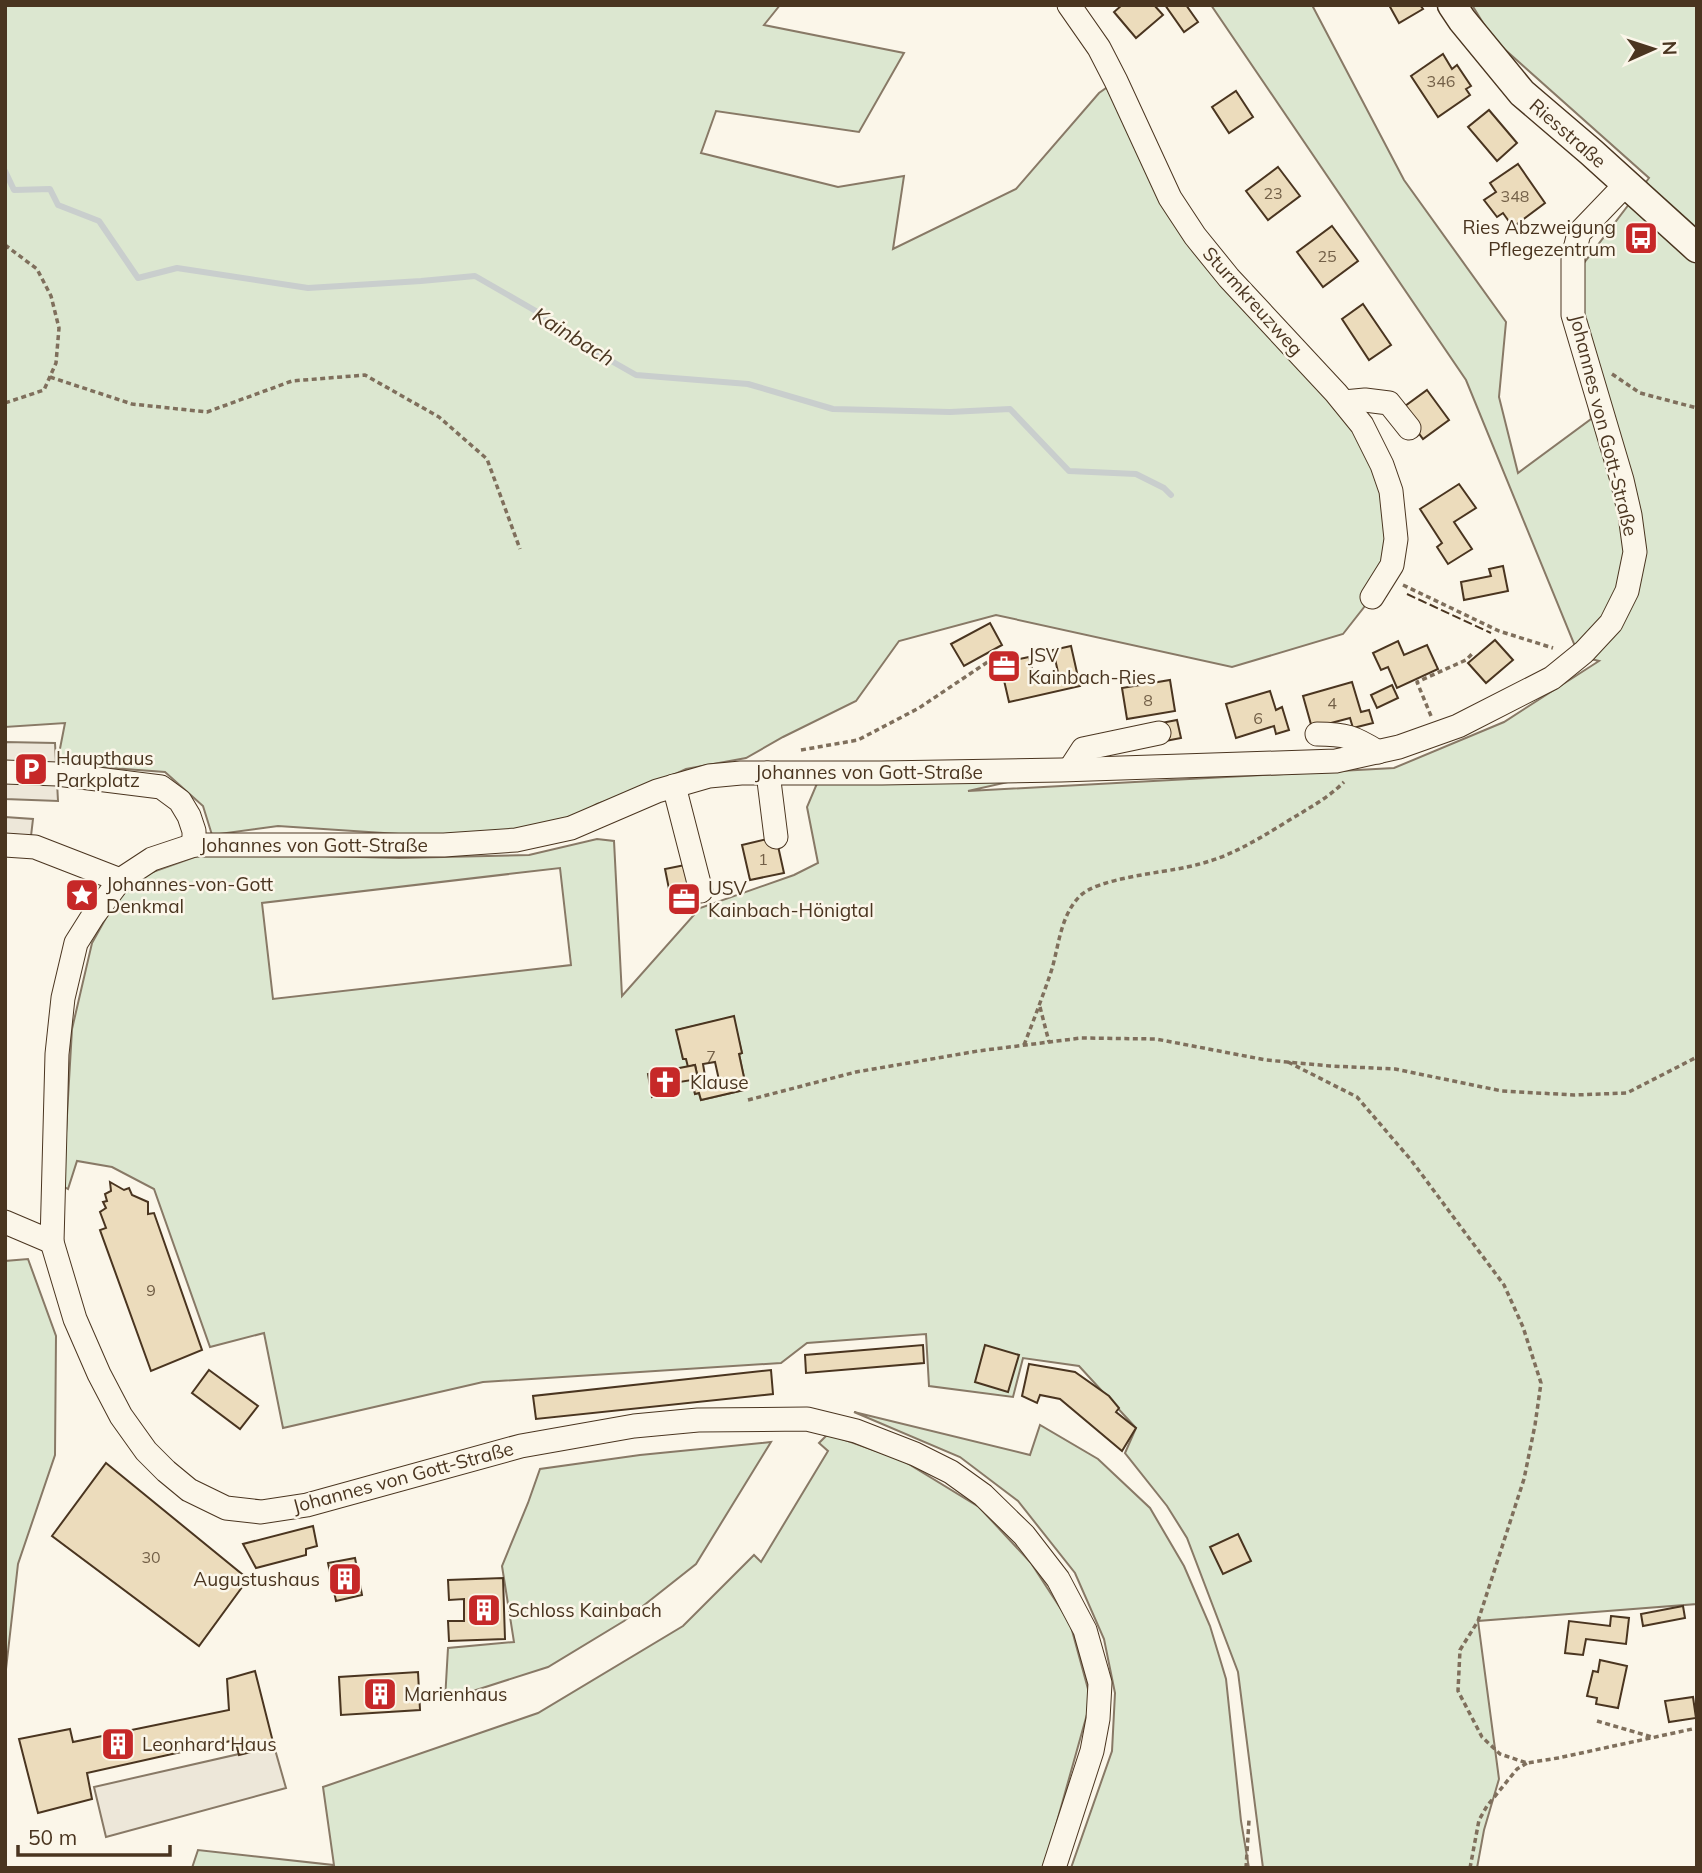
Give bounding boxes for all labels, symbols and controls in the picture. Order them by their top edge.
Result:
north arrow [1618,14,1688,84]
text: N [1658,40,1682,56]
house number: 346 [1427,71,1455,91]
street label: Riesstraße [1525,93,1611,173]
house number: 23 [1263,183,1283,203]
house number: 348 [1501,186,1529,206]
place label: Ries Abzweigung Pflegezentrum [1462,215,1616,261]
bus stop icon: Ries Abzweigung Pflegezentrum [1622,219,1660,257]
street label: Sturmkreuzweg [1198,241,1308,361]
house number: 25 [1317,246,1337,266]
water label: Kainbach [528,301,620,371]
street label: Johannes von Gott-Straße [1565,312,1643,538]
place label: JSV Kainbach-Ries [1028,643,1156,689]
office icon: JSV Kainbach-Ries [985,647,1023,685]
house number: 8 [1143,690,1153,710]
house number: 4 [1327,693,1337,713]
house number: 6 [1253,708,1263,728]
place label: Haupthaus Parkplatz [56,746,154,792]
parking icon: Haupthaus Parkplatz [12,750,50,788]
street label: Johannes von Gott-Straße [755,760,983,784]
street label: Johannes von Gott-Straße [200,833,428,857]
house number: 1 [758,849,768,869]
place label: Johannes-von-Gott Denkmal [106,872,274,918]
place icon: Johannes-von-Gott Denkmal [63,876,101,914]
place label: USV Kainbach-Hönigtal [708,876,874,922]
office icon: USV Kainbach-Hönigtal [665,880,703,918]
house number: 7 [706,1046,716,1066]
church icon: Klause [646,1063,684,1101]
place label: Klause [690,1070,749,1094]
house number: 9 [146,1280,156,1300]
street label: Johannes von Gott-Straße [290,1436,516,1518]
house number: 30 [141,1547,161,1567]
building icon: Augustushaus [326,1560,364,1598]
place label: Augustushaus [193,1567,320,1591]
building icon: Schloss Kainbach [465,1591,503,1629]
place label: Schloss Kainbach [508,1598,662,1622]
building icon: Marienhaus [361,1675,399,1713]
place label: Marienhaus [404,1682,508,1706]
building icon: Leonhard Haus [99,1725,137,1763]
place label: Leonhard Haus [142,1732,277,1756]
scale bar [18,1814,170,1858]
text: 50 m [28,1824,77,1850]

